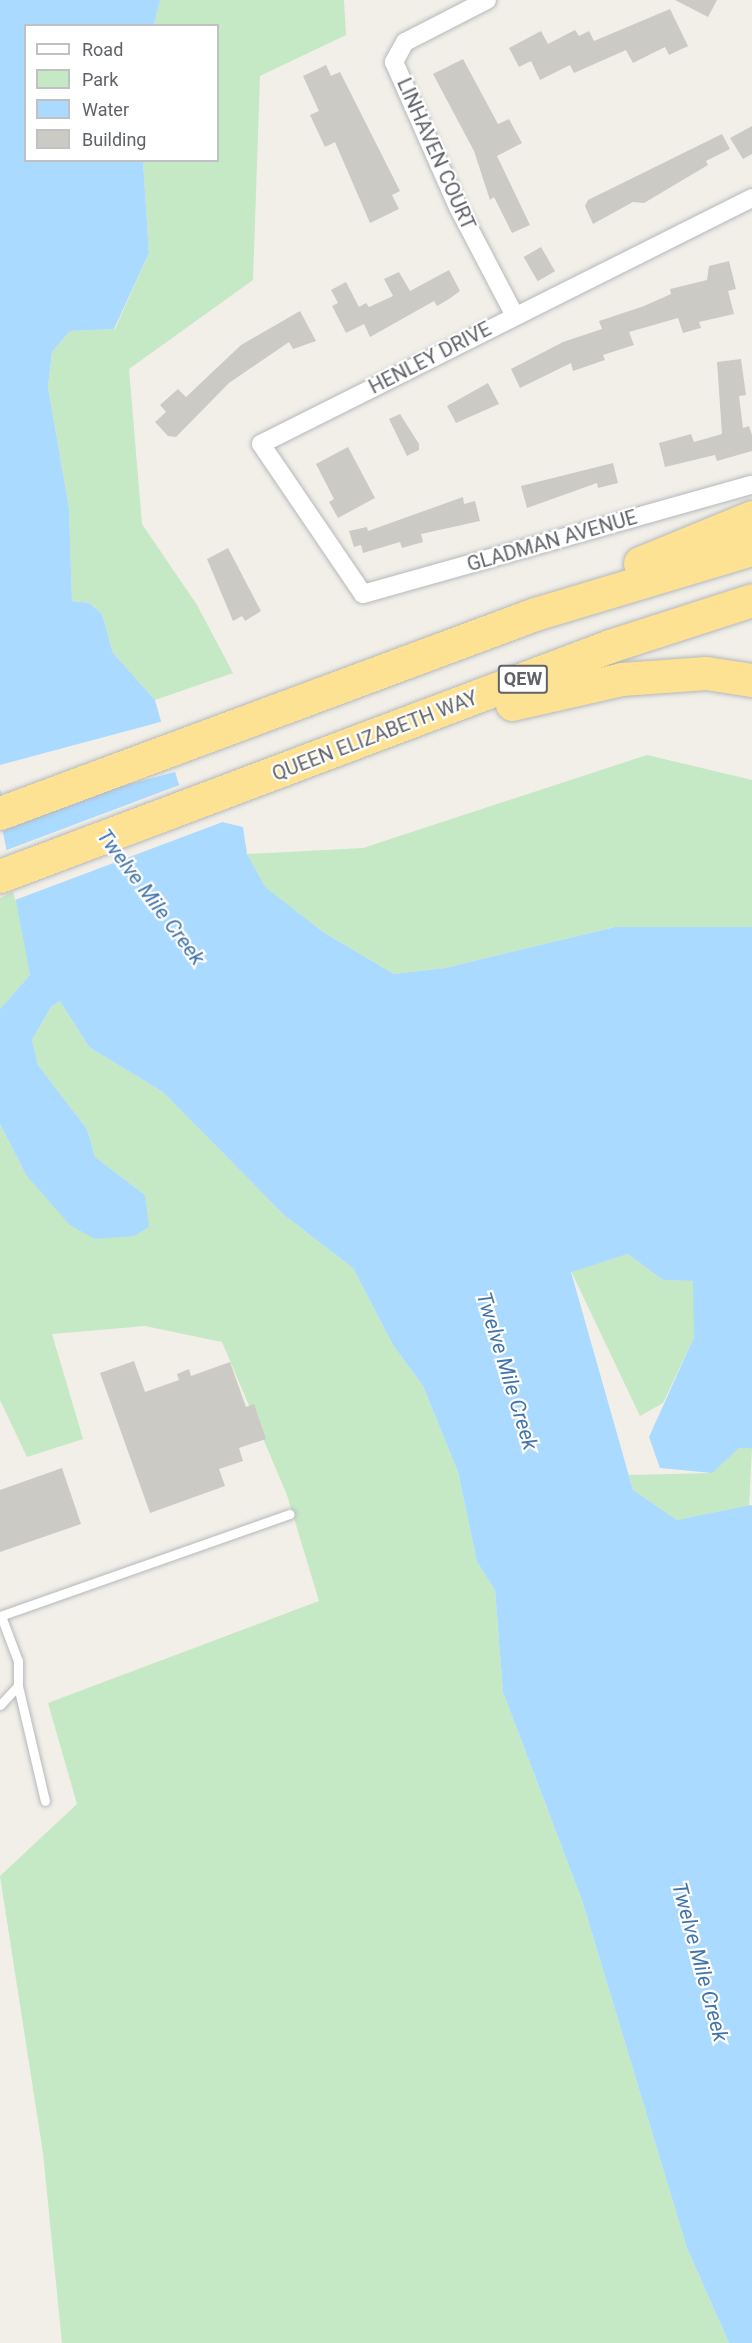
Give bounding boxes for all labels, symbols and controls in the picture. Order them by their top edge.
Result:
legend [24,24,219,162]
text: Road [82,39,123,60]
text: Park [82,69,118,90]
street label: LINHAVEN COURT [392,74,480,234]
text: Water [82,99,129,120]
text: Building [82,129,146,150]
street label: HENLEY DRIVE [365,317,495,399]
street label: GLADMAN AVENUE [464,505,640,577]
road number: QEW [498,664,548,694]
street label: QUEEN ELIZABETH WAY [269,686,481,786]
water label: Twelve Mile Creek [92,824,210,970]
water label: Twelve Mile Creek [471,1289,543,1453]
water label: Twelve Mile Creek [667,1880,733,2044]

